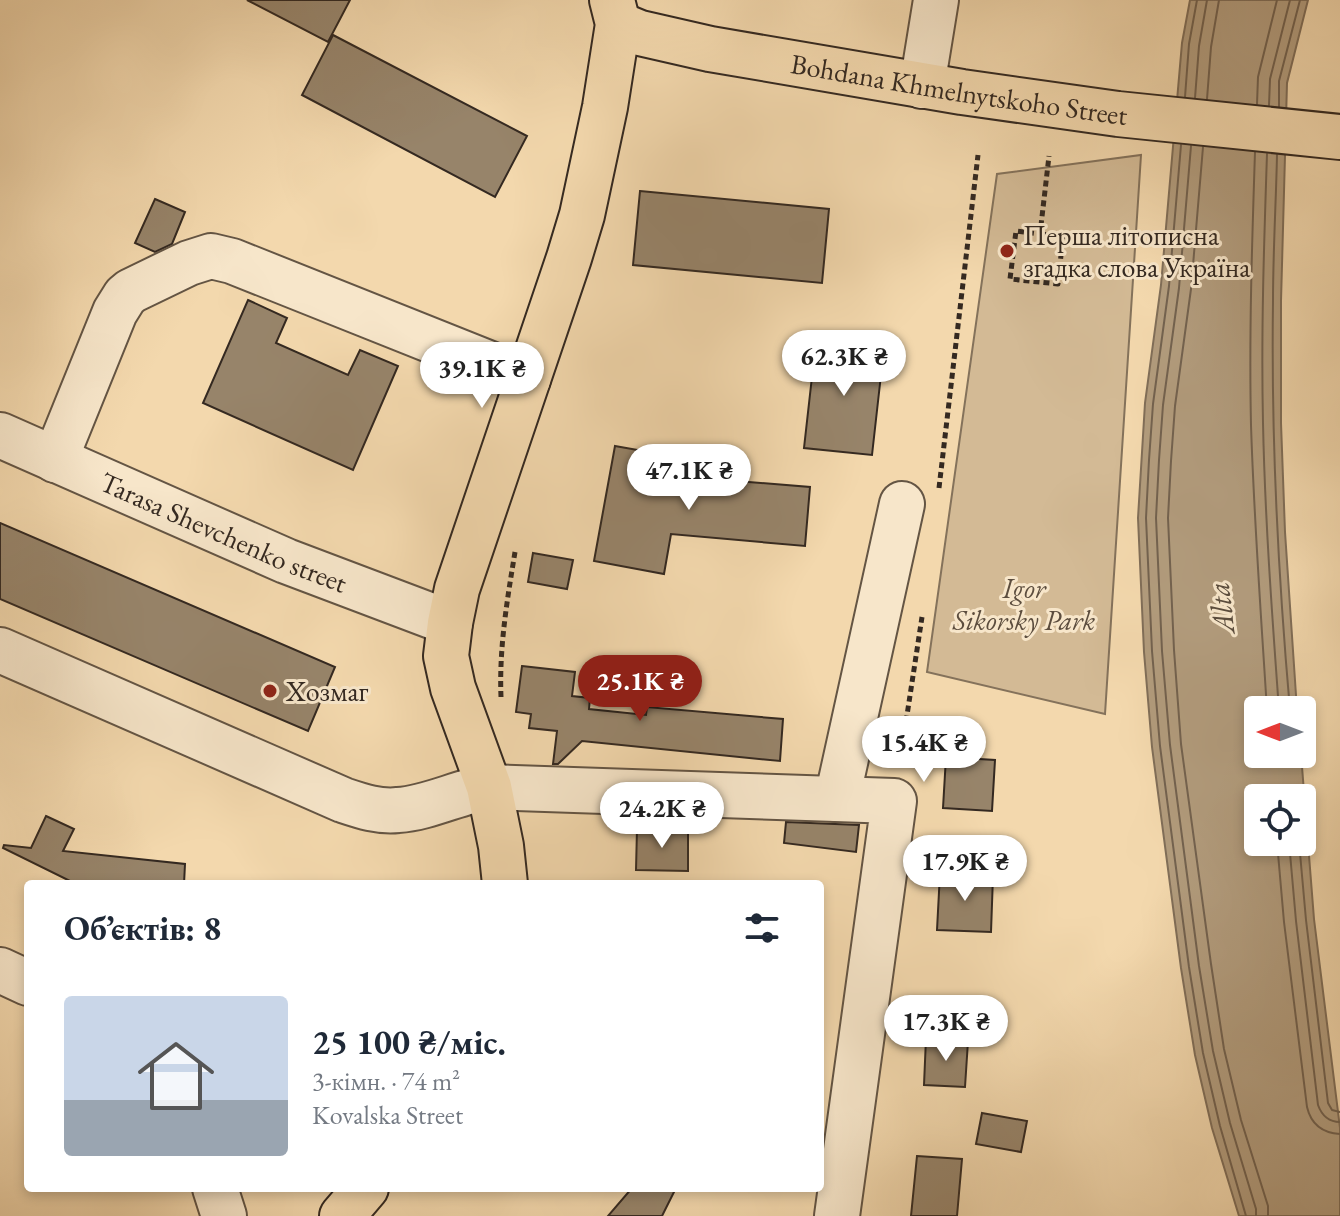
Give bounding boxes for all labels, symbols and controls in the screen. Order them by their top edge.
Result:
street label: Bohdana Khmelnytskoho Street [788,45,1129,133]
place label: Перша літописна згадка слова Україна [1023,217,1251,285]
marker: Перша літописна згадка слова Україна [998,242,1016,260]
pin: 62.3K ₴ [770,330,918,398]
text: 62.3K ₴ [800,339,888,373]
pin: 39.1K ₴ [408,342,556,410]
text: 39.1K ₴ [438,351,526,385]
pin: 47.1K ₴ [615,444,763,512]
text: 47.1K ₴ [645,453,733,487]
street label: Tarasa Shevchenko street [95,463,352,601]
park label: Igor Sikorsky Park [952,570,1096,638]
water label: Alta [1198,580,1244,638]
pin: 25.1K ₴ [566,655,714,723]
text: 25.1K ₴ [596,664,684,698]
place label: Хозмаг [285,673,369,709]
marker: Хозмаг [261,682,279,700]
north arrow [1244,696,1316,768]
map controls [1244,696,1316,856]
pin: 15.4K ₴ [850,716,998,784]
text: 15.4K ₴ [880,725,968,759]
pin: 24.2K ₴ [588,782,736,850]
button: locate [1244,784,1316,856]
text: 24.2K ₴ [618,791,706,825]
pin: 17.9K ₴ [891,835,1039,903]
text: 17.9K ₴ [921,844,1009,878]
text: Об’єктів: 8 [64,906,221,950]
icon: filters [740,906,784,950]
pin: 17.3K ₴ [872,995,1020,1063]
text: 17.3K ₴ [902,1004,990,1038]
text: 25 100 ₴/міс. [312,1020,506,1064]
icon: home [128,1028,224,1124]
text: 3-кімн. · 74 m² [312,1064,460,1098]
text: Kovalska Street [312,1098,463,1132]

